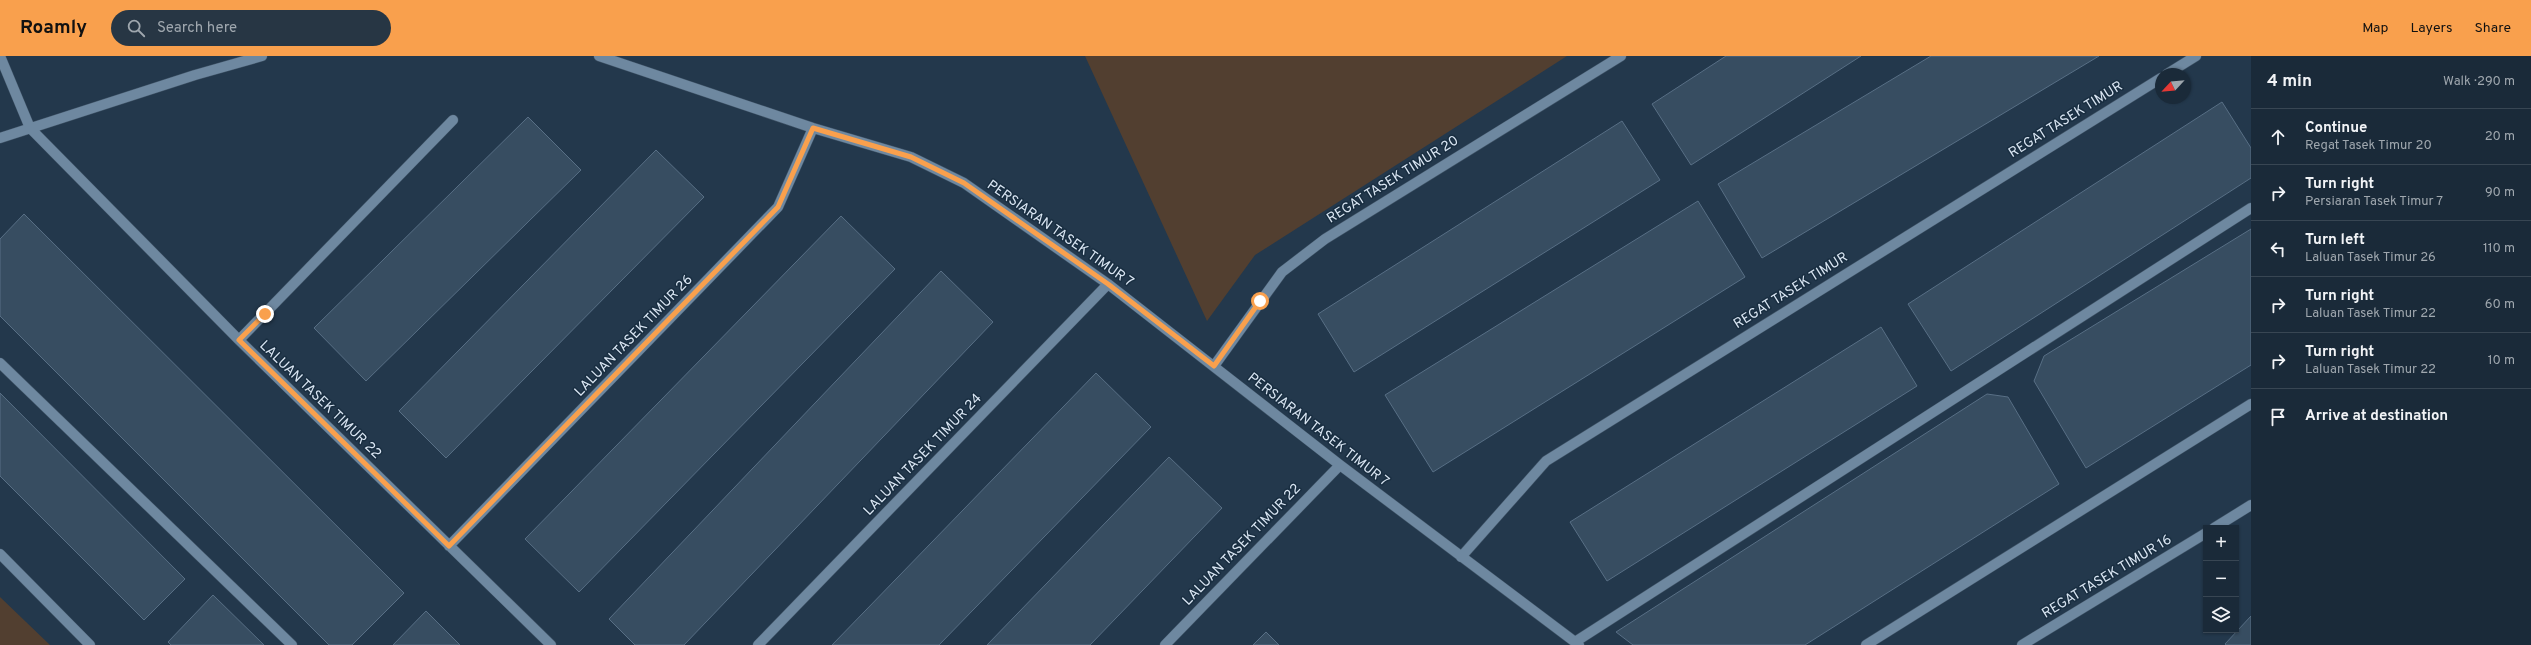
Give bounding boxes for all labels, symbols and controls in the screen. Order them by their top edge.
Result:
search box [111,10,391,46]
text: Roamly [20,16,87,40]
icon: search [125,17,147,39]
text: Search here [157,19,237,38]
text: Map [2362,20,2388,37]
text: Layers [2410,20,2452,37]
text: Share [2474,20,2511,37]
north arrow [2155,68,2191,104]
text: 4 min [2267,71,2312,93]
text: Walk · 290 m [2443,74,2515,90]
street label: REGAT TASEK TIMUR [2006,78,2126,162]
text: Continue [2305,119,2367,138]
icon: ahead [2267,126,2289,148]
text: 20 m [2485,129,2515,145]
street label: REGAT TASEK TIMUR 20 [1324,132,1462,228]
text: Regat Tasek Timur 20 [2305,138,2432,154]
text: Turn right [2305,175,2374,194]
street label: PERSIARAN TASEK TIMUR 7 [983,177,1137,291]
icon: right [2267,182,2289,204]
text: 90 m [2485,185,2515,201]
text: Persiaran Tasek Timur 7 [2305,194,2443,210]
text: Turn left [2305,231,2365,250]
icon: left [2267,238,2289,260]
text: 110 m [2483,241,2515,257]
street label: REGAT TASEK TIMUR [1731,249,1851,333]
text: Laluan Tasek Timur 26 [2305,250,2436,266]
street label: LALUAN TASEK TIMUR 26 [571,272,697,400]
text: Turn right [2305,287,2374,306]
route start [1251,292,1269,310]
icon: right [2267,294,2289,316]
text: 60 m [2485,297,2515,313]
route end [256,305,274,323]
text: Laluan Tasek Timur 22 [2305,306,2436,322]
street label: LALUAN TASEK TIMUR 22 [255,337,385,463]
text: Turn right [2305,343,2374,362]
icon: right [2267,350,2289,372]
text: 10 m [2488,353,2515,369]
text: Laluan Tasek Timur 22 [2305,362,2436,378]
street label: PERSIARAN TASEK TIMUR 7 [1244,369,1392,491]
street label: LALUAN TASEK TIMUR 24 [860,390,986,520]
icon: arrive [2267,406,2289,428]
text: Arrive at destination [2305,407,2448,426]
street label: LALUAN TASEK TIMUR 22 [1179,480,1305,610]
map controls [2203,525,2239,633]
button: + [2203,525,2239,561]
street label: REGAT TASEK TIMUR 16 [2039,532,2175,622]
button: − [2203,561,2239,597]
button: layers [2203,597,2239,633]

